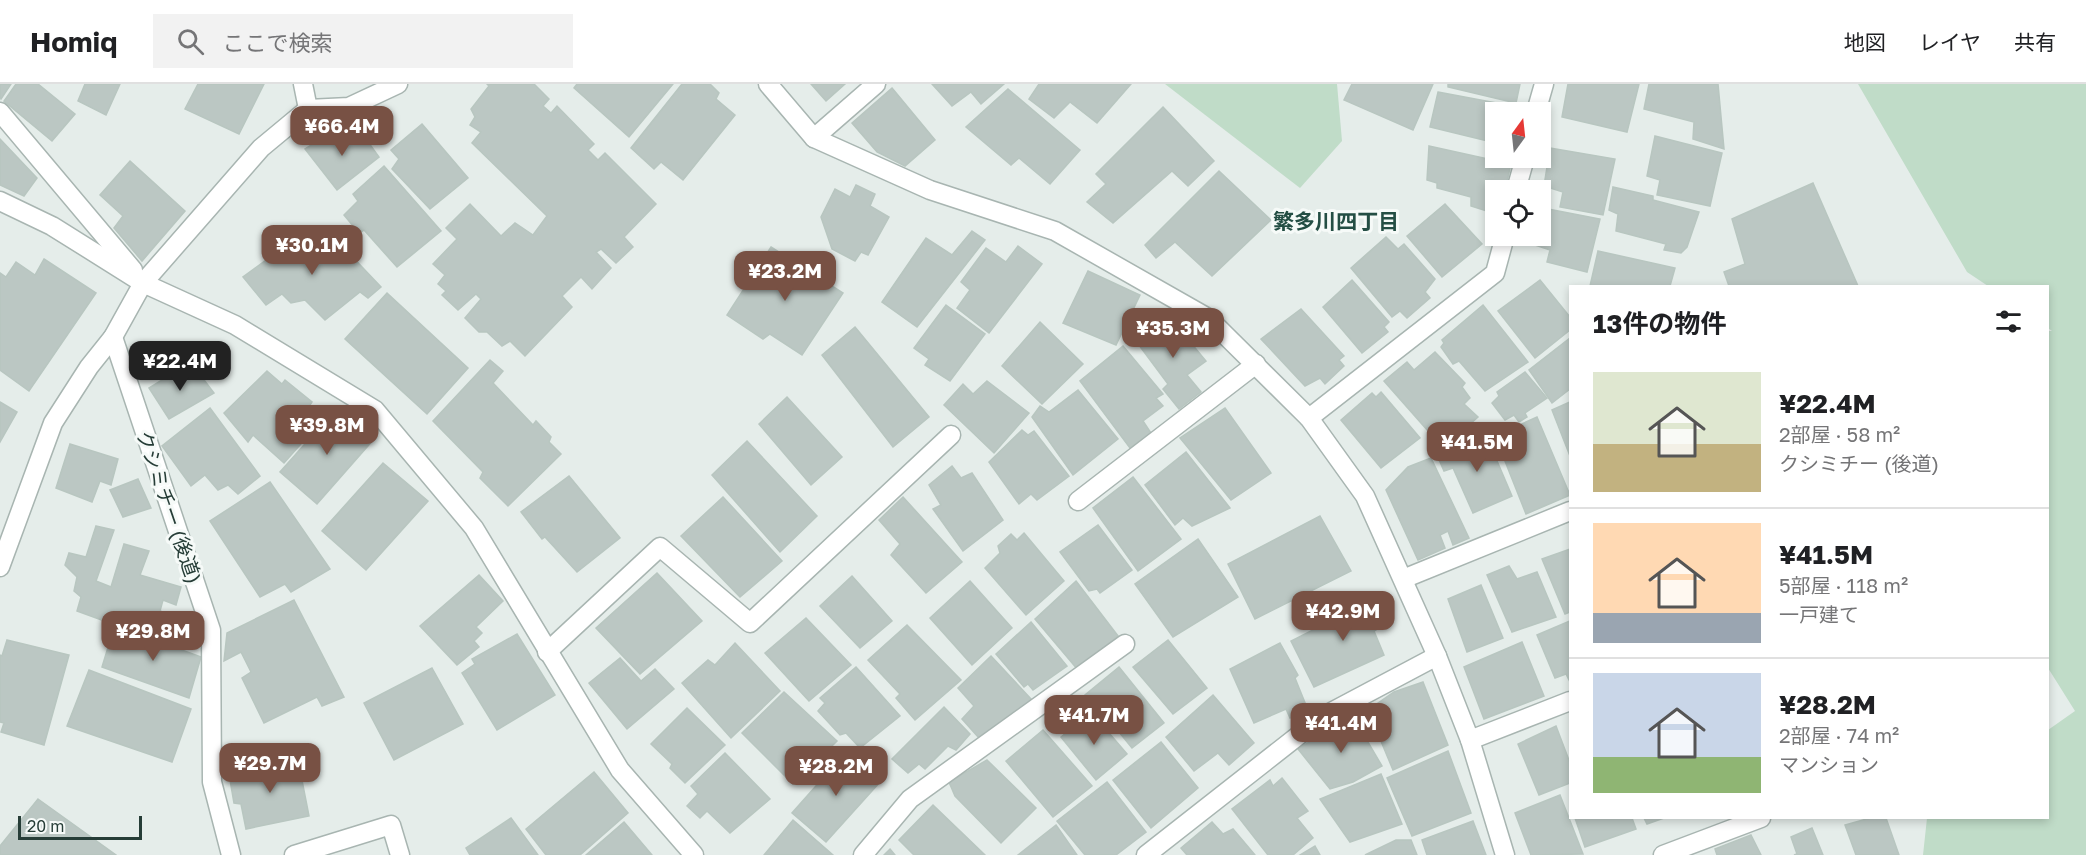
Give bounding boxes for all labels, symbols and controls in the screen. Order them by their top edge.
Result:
search box [153,14,573,68]
text: Homiq [30,25,117,58]
icon: search [174,25,207,58]
text: ここで検索 [222,29,333,56]
text: 地図 [1844,29,1886,55]
text: レイヤ [1919,29,1981,55]
text: 共有 [2014,29,2056,55]
north arrow [1485,102,1551,168]
map controls [1485,102,1551,246]
pin: ¥66.4M [293,106,391,157]
text: ¥66.4M [304,113,380,137]
button: locate [1485,180,1551,246]
district label: 繁多川四丁目 [1273,208,1399,234]
pin: ¥30.1M [263,225,361,276]
text: ¥30.1M [276,232,348,256]
pin: ¥23.2M [736,251,834,302]
text: ¥23.2M [748,258,822,282]
icon: filters [1992,305,2025,338]
pin: ¥35.3M [1124,308,1222,359]
text: 13件の物件 [1593,308,1726,339]
text: ¥35.3M [1136,315,1210,339]
pin: ¥22.4M [131,341,229,392]
text: ¥22.4M [143,348,217,372]
text: ¥22.4M [1779,388,1876,419]
icon: home [1641,396,1713,468]
pin: ¥39.8M [278,405,376,456]
text: ¥39.8M [289,412,365,436]
pin: ¥41.5M [1428,422,1526,473]
text: 2部屋 · 58 m² [1779,422,1900,446]
street label: クシミチー (後道) [133,427,207,586]
text: ¥41.5M [1441,429,1513,453]
text: クシミチー (後道) [1779,451,1939,475]
text: ¥41.5M [1779,539,1873,570]
icon: home [1641,547,1713,619]
text: 5部屋 · 118 m² [1779,573,1908,597]
pin: ¥42.9M [1294,591,1392,642]
text: ¥42.9M [1306,598,1380,622]
text: 一戸建て [1779,602,1859,626]
pin: ¥29.8M [104,611,202,662]
text: ¥29.8M [115,618,191,642]
text: ¥28.2M [1779,689,1876,720]
pin: ¥41.7M [1045,695,1143,746]
icon: home [1641,697,1713,769]
text: ¥41.7M [1058,702,1130,726]
pin: ¥41.4M [1292,703,1390,754]
text: ¥41.4M [1305,710,1377,734]
text: 2部屋 · 74 m² [1779,723,1899,747]
pin: ¥29.7M [221,743,319,794]
pin: ¥28.2M [787,746,885,797]
text: ¥29.7M [233,750,307,774]
text: マンション [1779,752,1879,776]
text: ¥28.2M [799,753,873,777]
scale bar [18,813,142,840]
text: 20 m [27,816,64,836]

